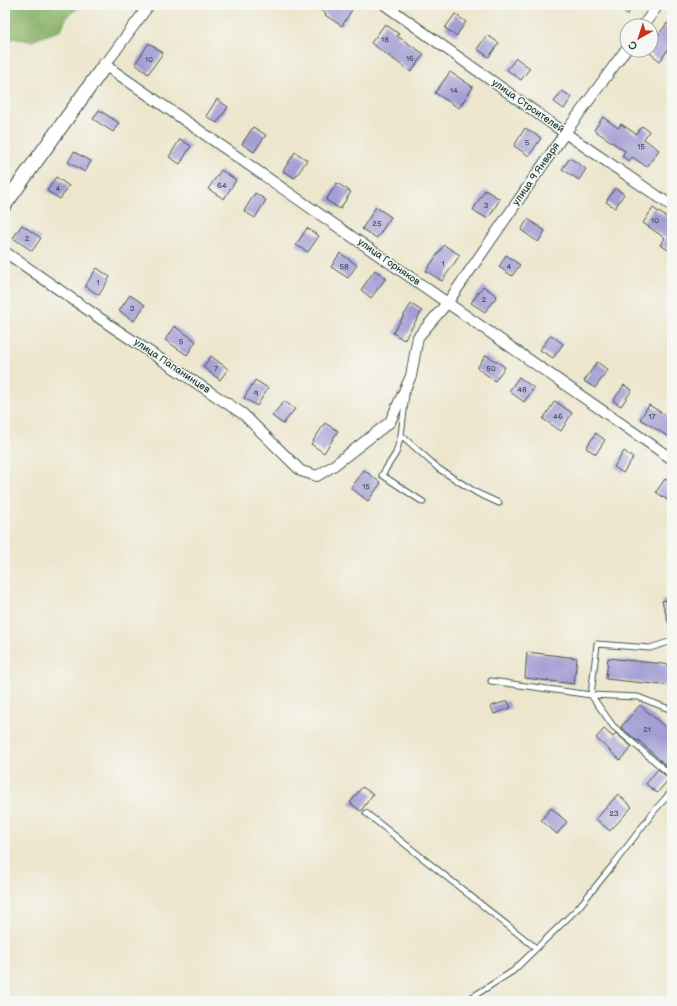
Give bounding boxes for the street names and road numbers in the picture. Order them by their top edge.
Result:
street label: улица Строителей [490,77,567,136]
street label: улица 9 Января [510,140,562,208]
street label: улица Горняков [355,236,423,288]
street label: улица Папанинцев [132,336,213,396]

